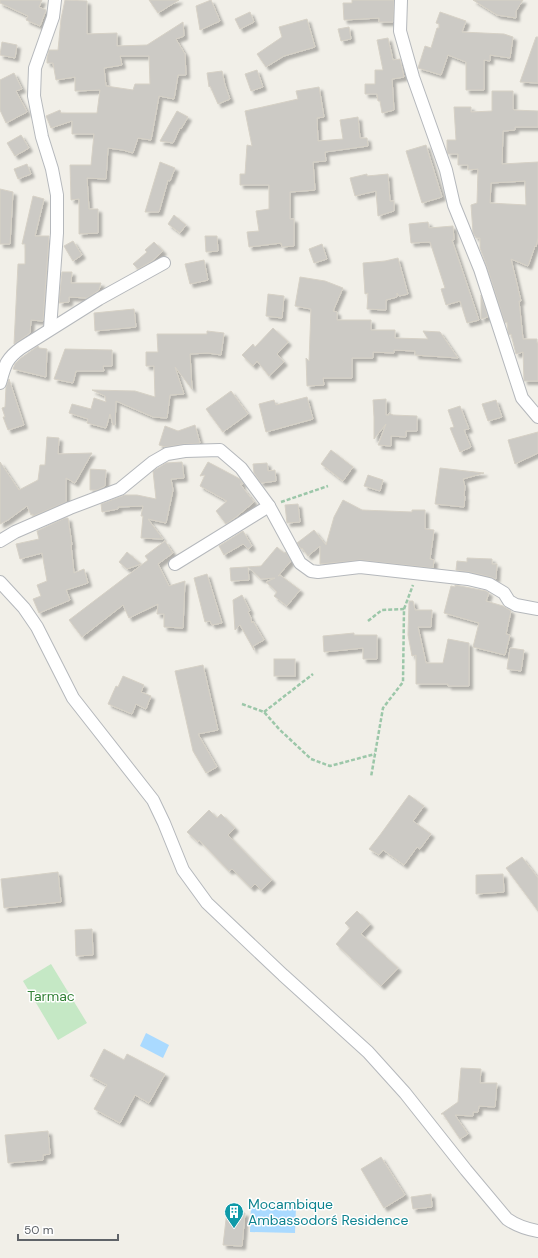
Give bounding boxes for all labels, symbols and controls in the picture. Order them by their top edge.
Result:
park label: Tarmac [27,987,75,1005]
place label: Mocambique Ambassodorś Residence [248,1195,409,1229]
building icon: Mocambique Ambassodorś Residence [223,1201,245,1229]
scale bar [18,1216,118,1242]
text: 50 m [24,1222,53,1238]

